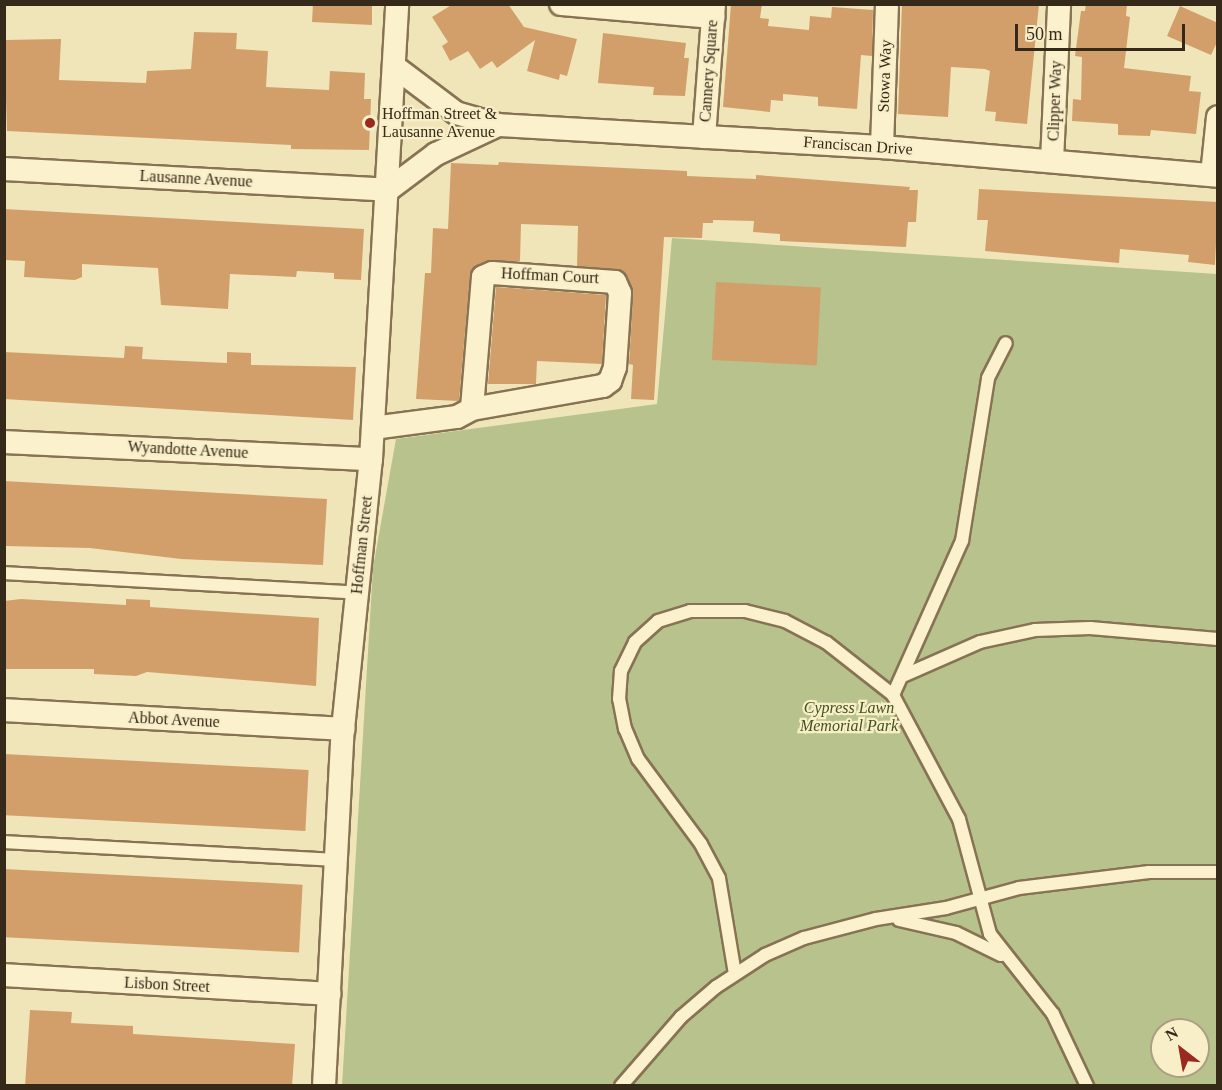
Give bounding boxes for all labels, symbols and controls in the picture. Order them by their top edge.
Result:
scale bar [1018,12,1188,50]
street label: Cannery Square [696,19,722,123]
text: 50 m [1026,24,1063,44]
street label: Stowa Way [874,39,896,113]
street label: Clipper Way [1044,60,1066,142]
place label: Hoffman Street & Lausanne Avenue [382,104,497,142]
marker: Hoffman Street & Lausanne Avenue [363,116,377,130]
street label: Franciscan Drive [803,133,913,159]
street label: Lausanne Avenue [139,166,253,192]
street label: Hoffman Court [501,264,599,288]
street label: Wyandotte Avenue [127,437,249,463]
street label: Hoffman Street [347,495,377,595]
park label: Cypress Lawn Memorial Park [800,698,898,736]
street label: Abbot Avenue [127,708,221,732]
street label: Lisbon Street [124,973,210,997]
north arrow [1150,1018,1210,1078]
text: N [1162,1024,1181,1044]

